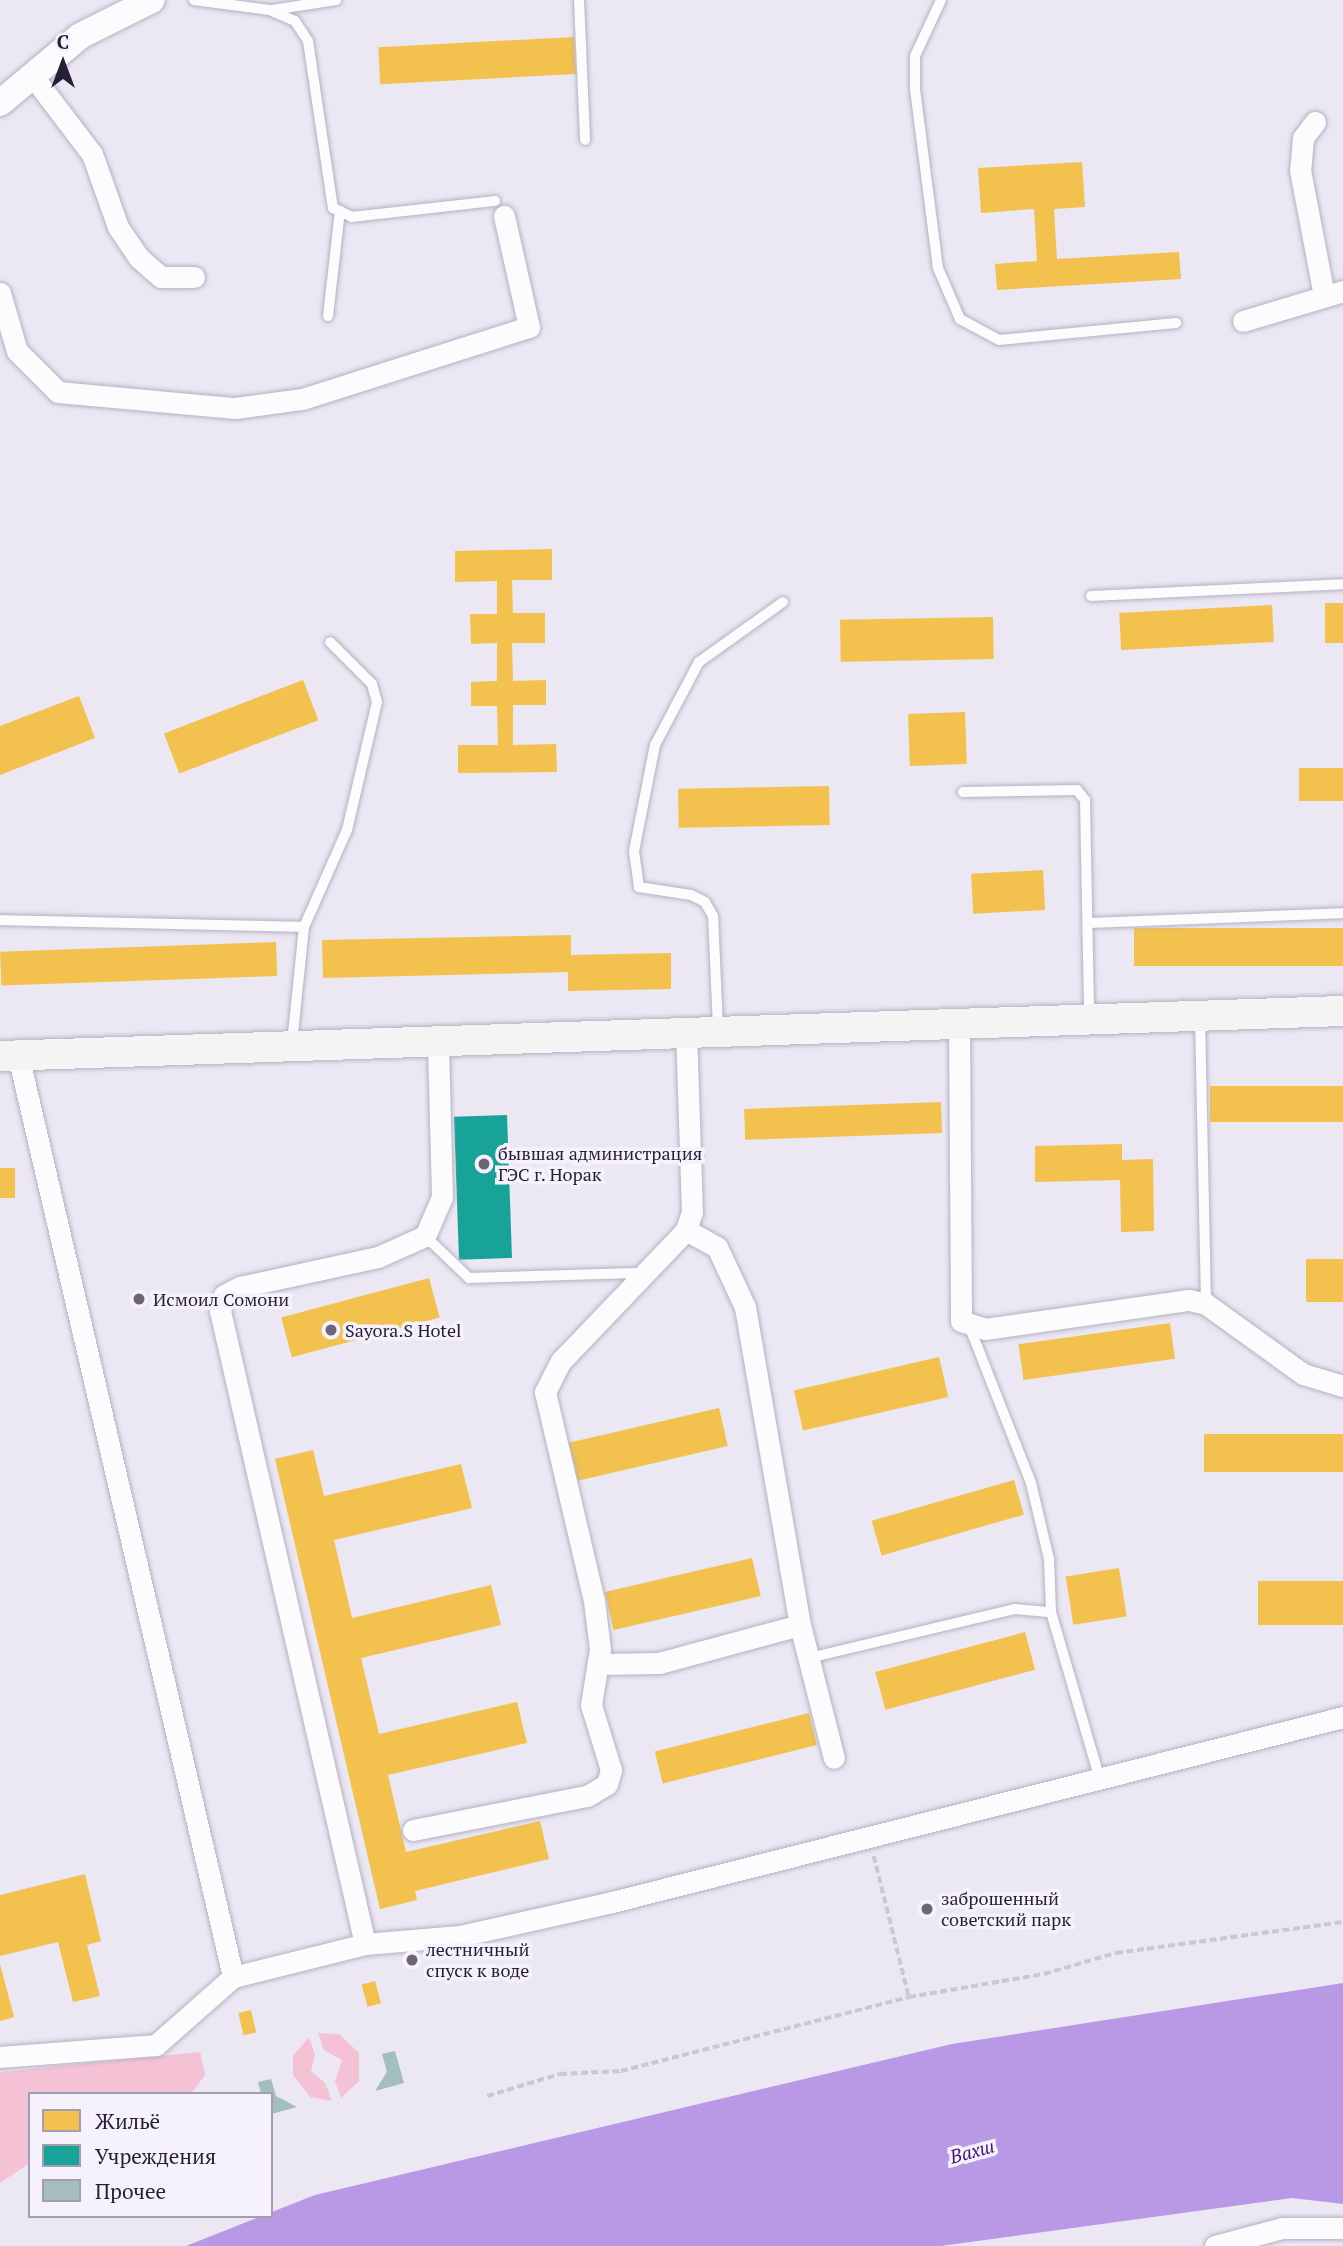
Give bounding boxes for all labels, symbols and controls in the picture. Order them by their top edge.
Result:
north arrow [28,28,98,98]
text: С [57,29,69,54]
place label: бывшая администрация ГЭС г. Норак [498,1143,702,1186]
marker: бывшая администрация ГЭС г. Норак [476,1156,492,1172]
place label: Исмоил Сомони [153,1288,289,1310]
marker: Исмоил Сомони [131,1291,147,1307]
place label: Sayora.S Hotel [345,1319,462,1341]
marker: Sayora.S Hotel [323,1322,339,1338]
place label: заброшенный советский парк [941,1888,1071,1930]
marker: заброшенный советский парк [919,1901,935,1917]
place label: лестничный спуск к воде [426,1939,529,1982]
marker: лестничный спуск к воде [404,1952,420,1968]
legend [28,2092,273,2218]
text: Жильё [95,2107,160,2135]
water label: Вахш [947,2134,997,2168]
text: Учреждения [95,2142,216,2170]
text: Прочее [95,2177,166,2205]

